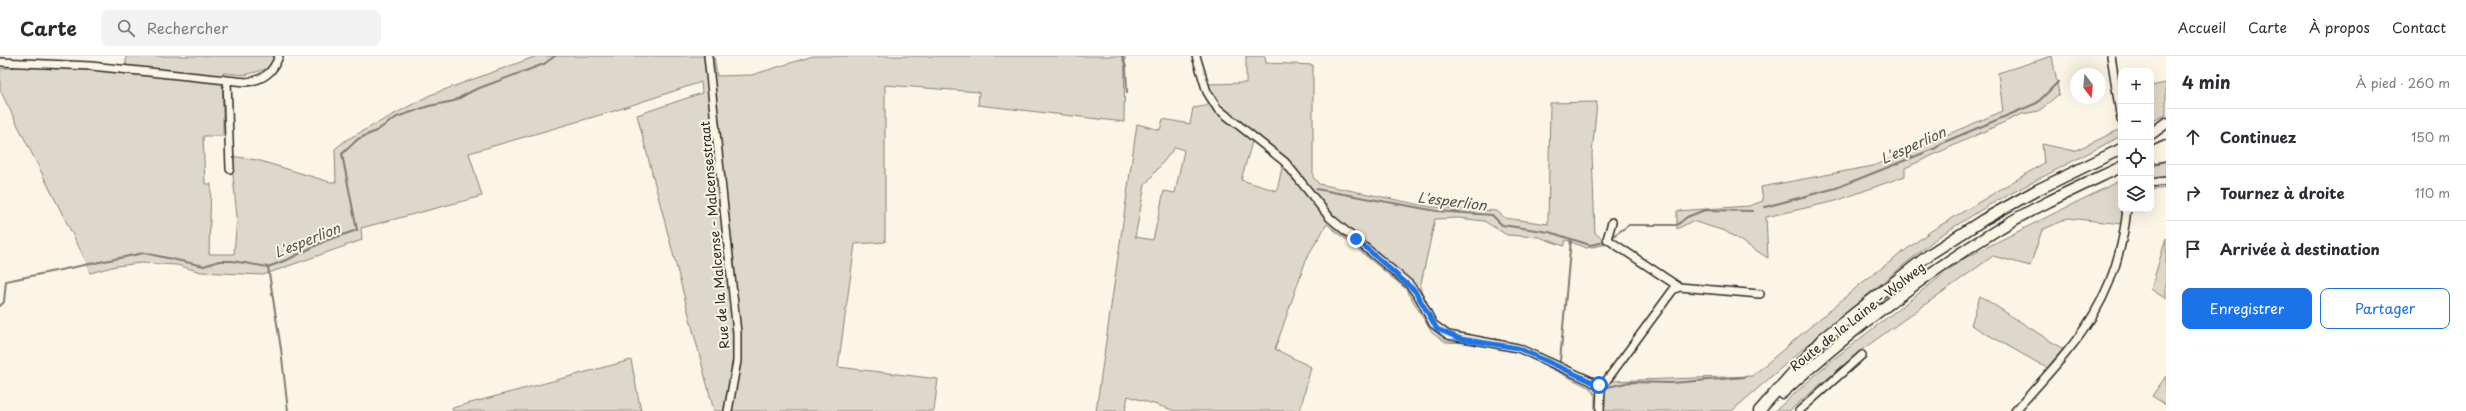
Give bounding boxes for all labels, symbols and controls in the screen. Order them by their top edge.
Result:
search box [101,10,381,46]
text: Carte [20,14,77,42]
text: Rechercher [147,16,228,39]
icon: search [115,17,137,39]
text: Accueil [2178,17,2226,38]
text: Carte [2248,17,2287,38]
text: À propos [2309,17,2370,38]
text: Contact [2392,17,2446,38]
north arrow [2070,68,2106,104]
map controls [2118,68,2154,212]
button: + [2118,68,2154,104]
text: 4 min [2182,69,2230,95]
text: À pied · 260 m [2356,73,2450,92]
button: − [2118,104,2154,140]
street label: Rue de la Malcense - Malcensestraat [695,120,733,350]
water label: L'esperlion [1877,121,1950,169]
text: Continuez [2220,125,2296,148]
icon: ahead [2182,126,2204,148]
text: 150 m [2411,127,2450,146]
button: locate [2118,140,2154,176]
button: layers [2118,176,2154,212]
text: Tournez à droite [2220,181,2345,204]
icon: right [2182,182,2204,204]
text: 110 m [2415,183,2450,202]
water label: L'esperlion [1416,186,1488,216]
water label: L'esperlion [271,217,344,263]
route end [1347,230,1365,248]
text: Arrivée à destination [2220,237,2380,260]
icon: arrive [2182,238,2204,260]
street label: Route de la Laine - Wolweg [1785,257,1929,375]
button: Enregistrer [2182,288,2312,329]
button: Partager [2320,288,2450,329]
route start [1590,376,1608,394]

